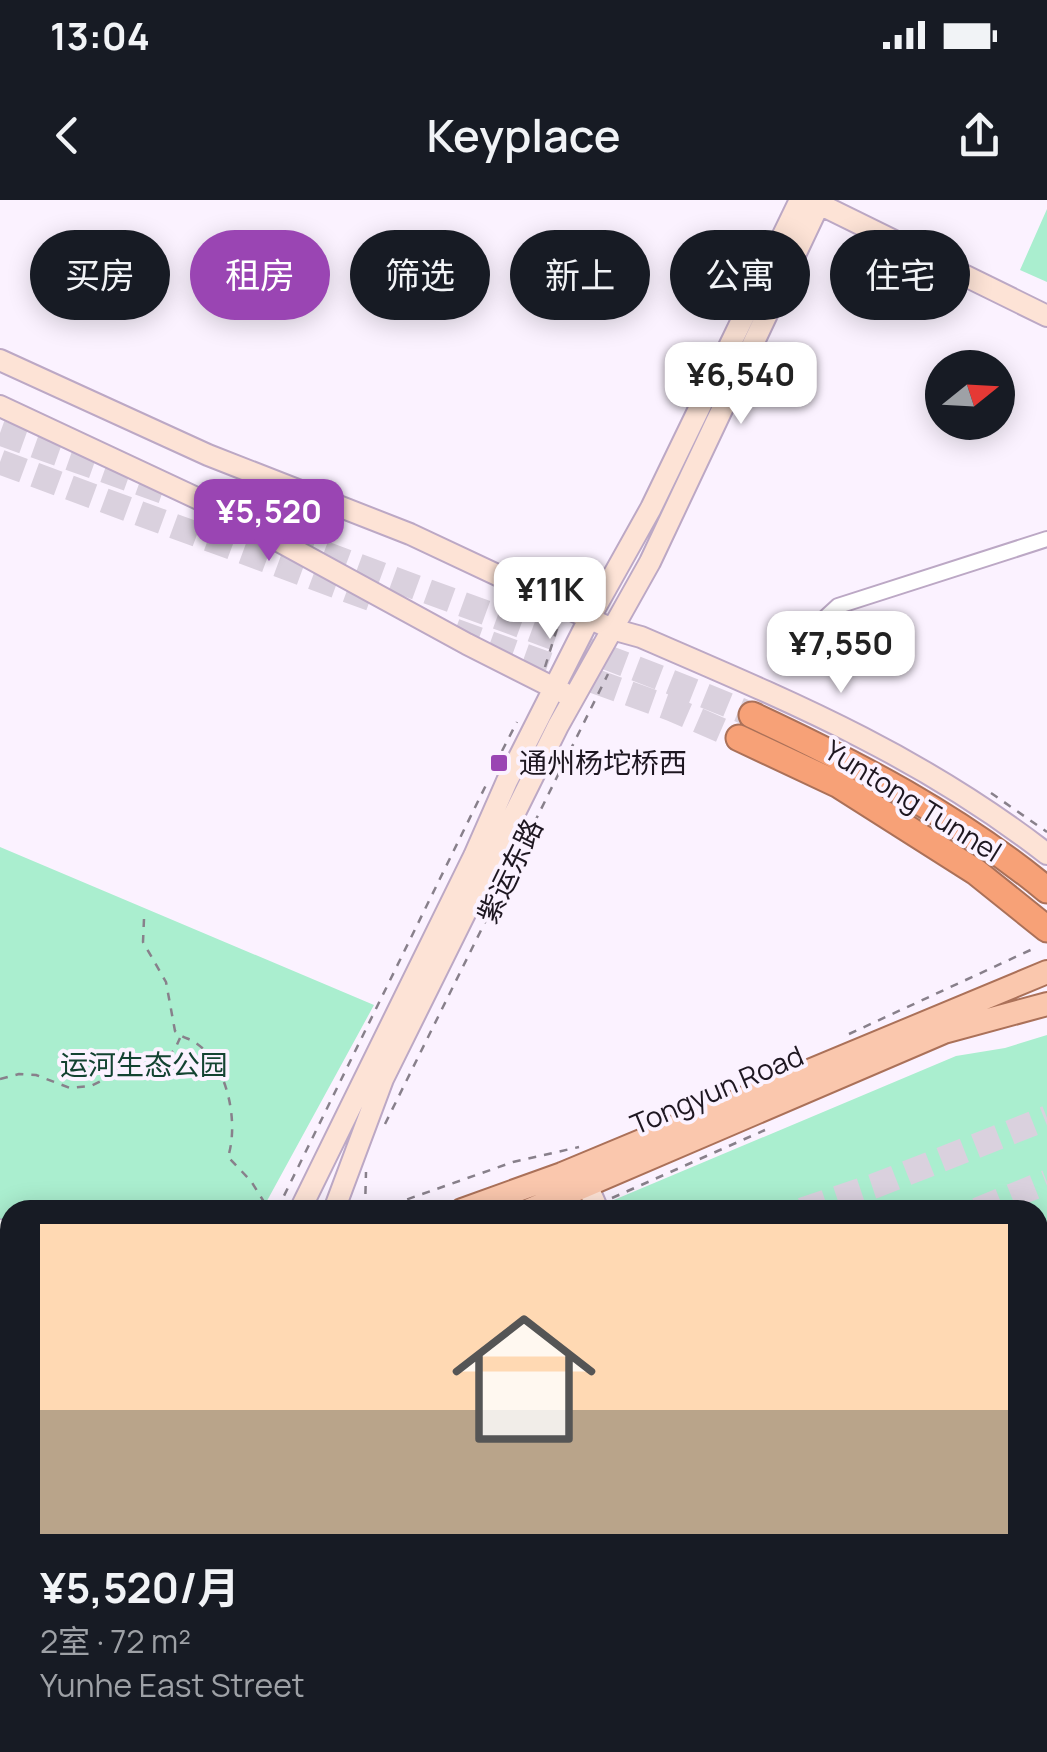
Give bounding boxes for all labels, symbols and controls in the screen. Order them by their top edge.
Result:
text: 13:04 [50,9,150,61]
text: Keyplace [426,104,621,166]
icon: back [40,108,95,163]
icon: share [952,108,1007,163]
chip: 买房 [30,230,170,320]
chip: 租房 [190,230,330,320]
chip: 筛选 [350,230,490,320]
chip: 新上 [510,230,650,320]
chip: 公寓 [670,230,810,320]
chip: 住宅 [830,230,970,320]
pin: ¥6,540 [660,342,822,427]
north arrow [925,350,1015,440]
map controls [925,350,1015,440]
text: ¥6,540 [687,352,795,396]
pin: ¥5,520 [188,479,350,564]
text: ¥5,520 [216,489,322,533]
pin: ¥11K [491,557,609,642]
text: ¥11K [516,567,584,611]
pin: ¥7,550 [760,611,922,696]
text: ¥7,550 [789,621,893,665]
street label: Yuntong Tunnel [818,731,1009,870]
place label: 通州杨坨桥西 [519,743,687,781]
marker: 通州杨坨桥西 [488,752,510,774]
street label: 紫运东路 [467,812,551,929]
street label: Tongyun Road [624,1036,809,1143]
park label: 运河生态公园 [60,1045,228,1083]
icon: home [434,1289,614,1469]
text: ¥5,520/月 [40,1558,239,1616]
text: 2室 · 72 m² [40,1619,191,1663]
text: Yunhe East Street [40,1663,305,1707]

